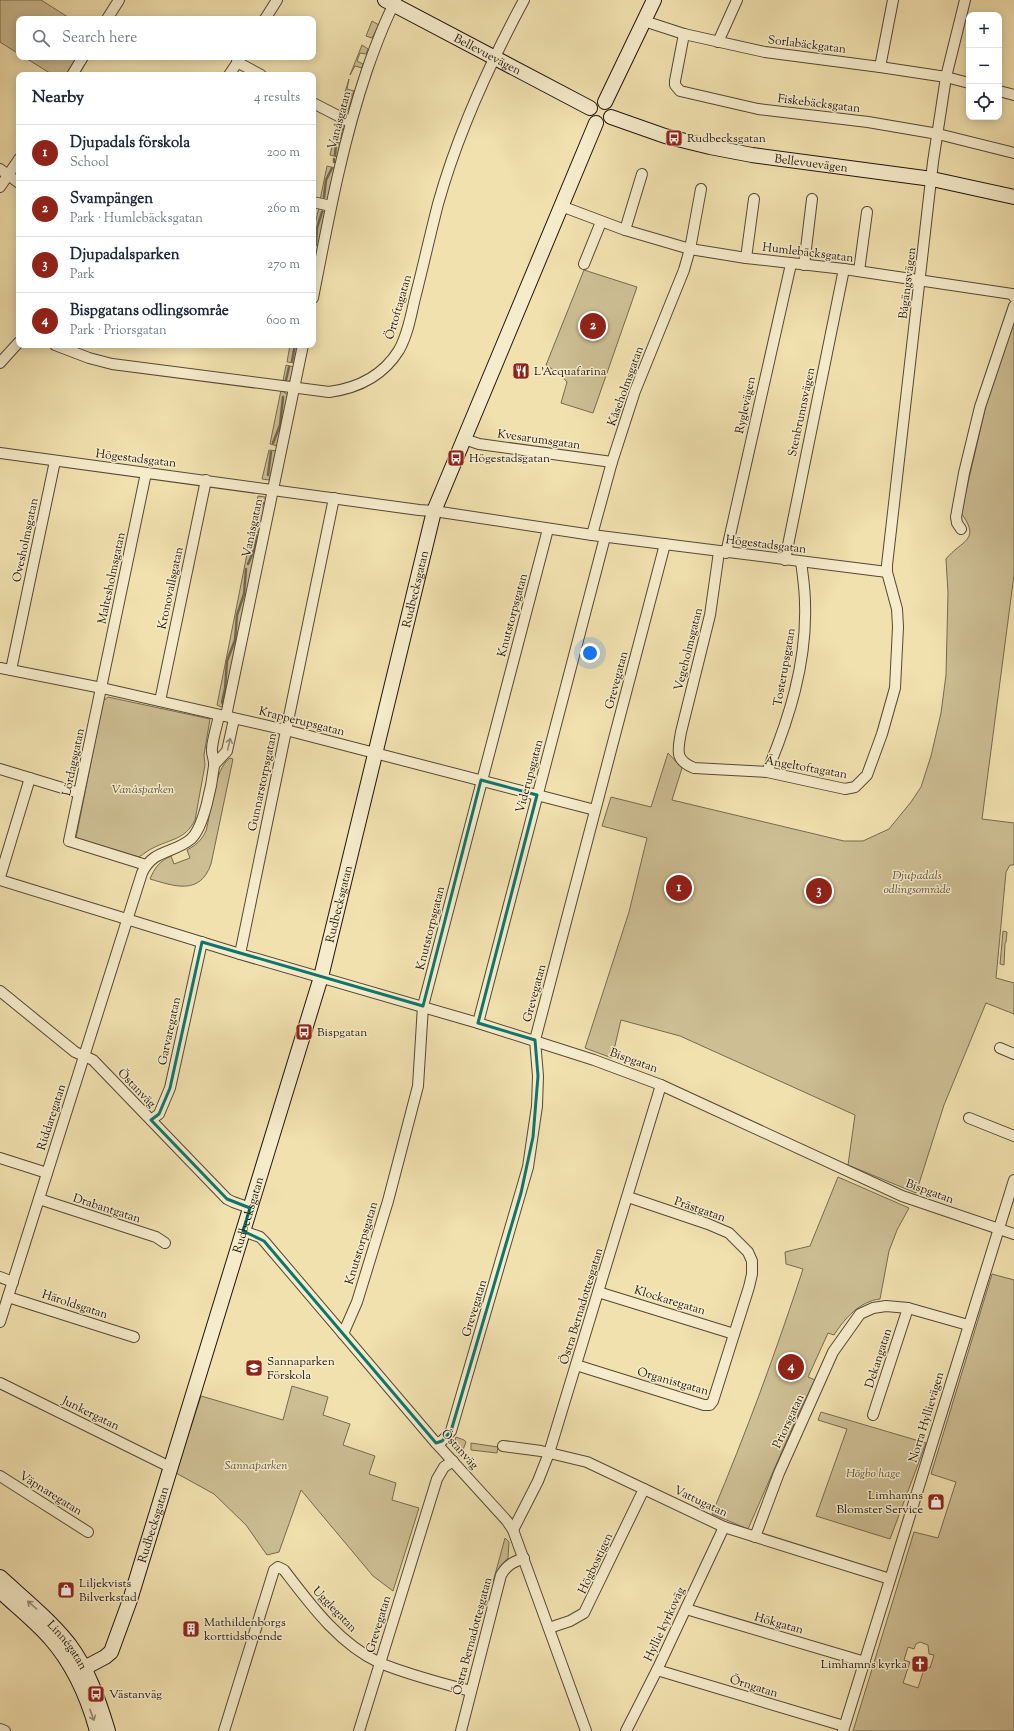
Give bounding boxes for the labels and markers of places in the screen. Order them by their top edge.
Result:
bus stop icon: Rudbecksgatan [664,128,684,148]
place label: Rudbecksgatan [687,130,766,148]
pin: 2 [580,311,606,341]
restaurant icon: L'Acquafarina [511,361,531,381]
place label: L'Acquafarina [534,363,607,381]
bus stop icon: Högestadsgatan [446,448,466,468]
place label: Högestadsgatan [469,450,550,468]
pin: 1 [666,873,692,903]
pin: 3 [806,876,832,906]
bus stop icon: Bispgatan [294,1022,314,1042]
place label: Bispgatan [317,1024,367,1042]
pin: 4 [778,1352,804,1382]
place label: Sannaparken Förskola [267,1353,335,1385]
school or university icon: Sannaparken Förskola [244,1358,264,1378]
place label: Limhamns Blomster Service [836,1487,923,1519]
shop icon: Limhamns Blomster Service [926,1492,946,1512]
place label: Liljekvists Bilverkstad [79,1575,137,1607]
shop icon: Liljekvists Bilverkstad [56,1580,76,1600]
place label: Mathildenborgs korttidsboende [204,1614,286,1646]
building icon: Mathildenborgs korttidsboende [181,1619,201,1639]
church icon: Limhamns kyrka [910,1654,930,1674]
place label: Limhamns kyrka [821,1656,907,1674]
bus stop icon: Västanväg [86,1684,106,1704]
place label: Västanväg [109,1686,162,1704]

